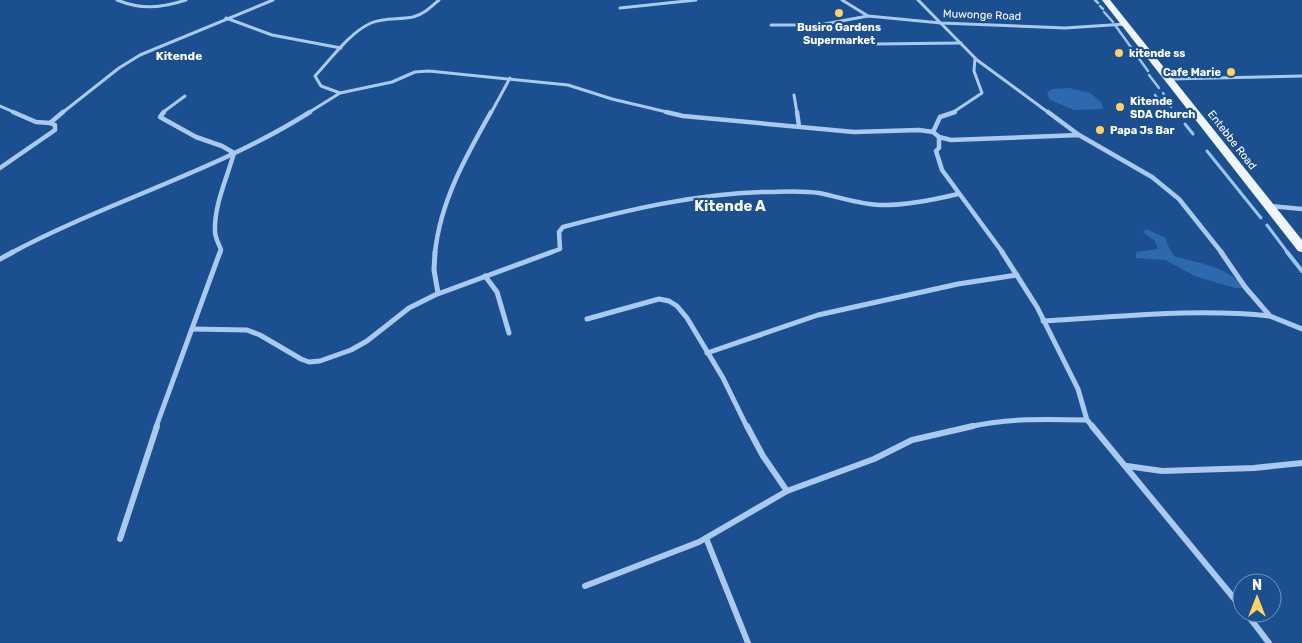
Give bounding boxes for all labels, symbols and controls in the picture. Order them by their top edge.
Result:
marker: Busiro Gardens Supermarket [833,7,845,19]
street label: Muwonge Road [943,7,1021,23]
place label: Busiro Gardens Supermarket [797,21,881,47]
marker: kitende ss [1113,47,1125,59]
place label: kitende ss [1129,47,1185,60]
district label: Kitende [156,49,202,63]
place label: Cafe Marie [1163,66,1221,79]
marker: Cafe Marie [1225,66,1237,78]
place label: Kitende SDA Church [1130,95,1195,121]
marker: Kitende SDA Church [1114,101,1126,113]
street label: Entebbe Road [1205,108,1259,172]
marker: Papa Js Bar [1094,124,1106,136]
place label: Papa Js Bar [1110,124,1175,137]
district label: Kitende A [694,197,766,215]
north arrow [1232,573,1282,623]
text: N [1252,577,1262,594]

